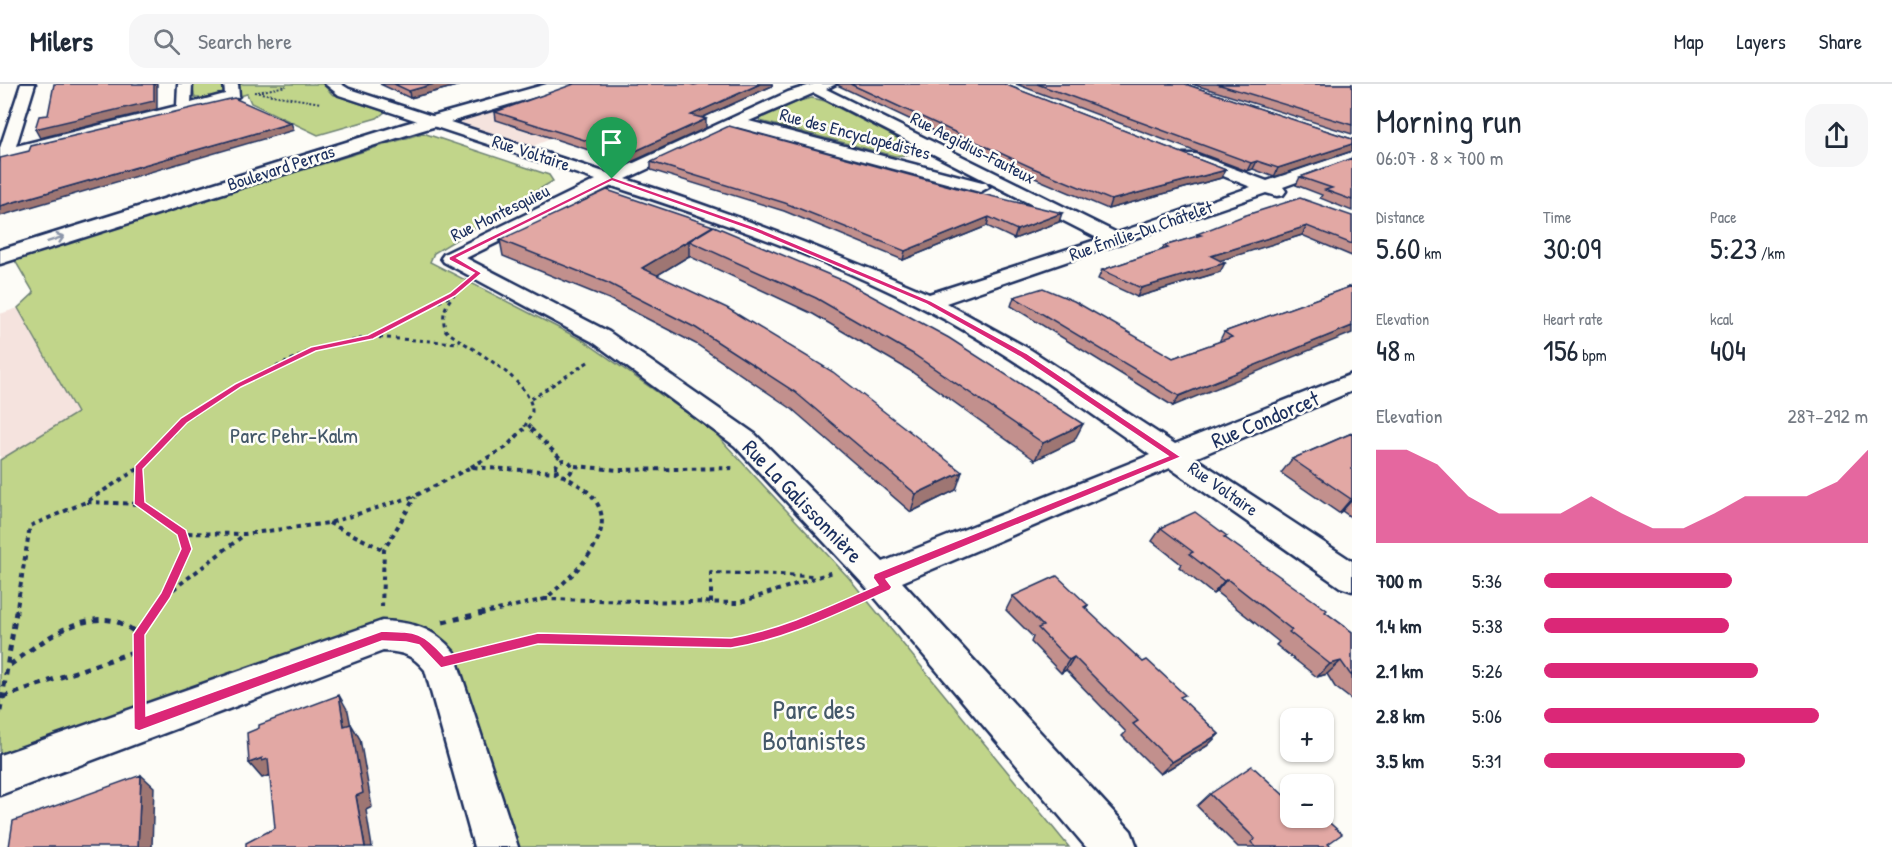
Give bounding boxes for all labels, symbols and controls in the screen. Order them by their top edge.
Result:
search box [129,14,549,68]
text: Milers [30,22,93,60]
icon: search [150,25,183,58]
text: Search here [198,26,292,56]
text: Map [1674,27,1703,56]
text: Layers [1736,27,1786,56]
text: Share [1819,27,1862,56]
text: Morning run [1376,99,1522,143]
street label: Rue des Encyclopédistes [777,101,933,166]
button: share [1805,104,1868,167]
street label: Rue Aegidius-Fauteux [907,105,1040,190]
pin [586,117,637,179]
icon: arrive [595,126,628,159]
street label: Rue Voltaire [489,128,573,177]
street label: Boulevard Perras [224,138,338,197]
text: 06:07 · 8 × 700 m [1376,144,1503,171]
street label: Rue Montesquieu [446,178,553,247]
street label: Rue Émilie-Du Châtelet [1066,194,1217,267]
text: Distance [1376,206,1425,228]
text: Time [1543,206,1571,228]
text: Pace [1710,206,1737,228]
text: 5.60 [1376,228,1421,268]
text: 30:09 [1543,228,1601,268]
text: 5:23 [1710,228,1757,268]
one-way arrow [46,233,65,244]
text: km [1421,242,1442,264]
text: /km [1757,242,1785,264]
text: Elevation [1376,308,1429,330]
text: Heart rate [1543,308,1603,330]
text: kcal [1710,308,1733,330]
text: 48 [1376,330,1400,370]
text: 156 [1543,330,1579,370]
text: 404 [1710,330,1746,370]
text: m [1400,344,1415,366]
text: bpm [1579,344,1607,366]
street label: Rue Condorcet [1207,383,1324,455]
text: Elevation [1376,402,1442,429]
text: 287–292 m [1787,402,1868,429]
park label: Parc Pehr-Kalm [230,420,358,450]
street label: Rue La Galissonnière [736,433,870,570]
street label: Rue Voltaire [1183,455,1263,522]
text: 700 m [1376,567,1422,594]
text: 5:36 [1472,567,1502,594]
text: 1.4 km [1376,612,1422,639]
text: 5:38 [1472,612,1503,639]
text: 2.1 km [1376,657,1423,684]
text: 5:26 [1472,657,1502,684]
park label: Parc des Botanistes [762,691,866,758]
text: 2.8 km [1376,702,1425,729]
text: 5:06 [1472,702,1502,729]
map controls [1280,708,1334,828]
button: + [1280,708,1334,762]
text: 3.5 km [1376,747,1424,774]
text: 5:31 [1472,747,1501,774]
button: − [1280,774,1334,828]

